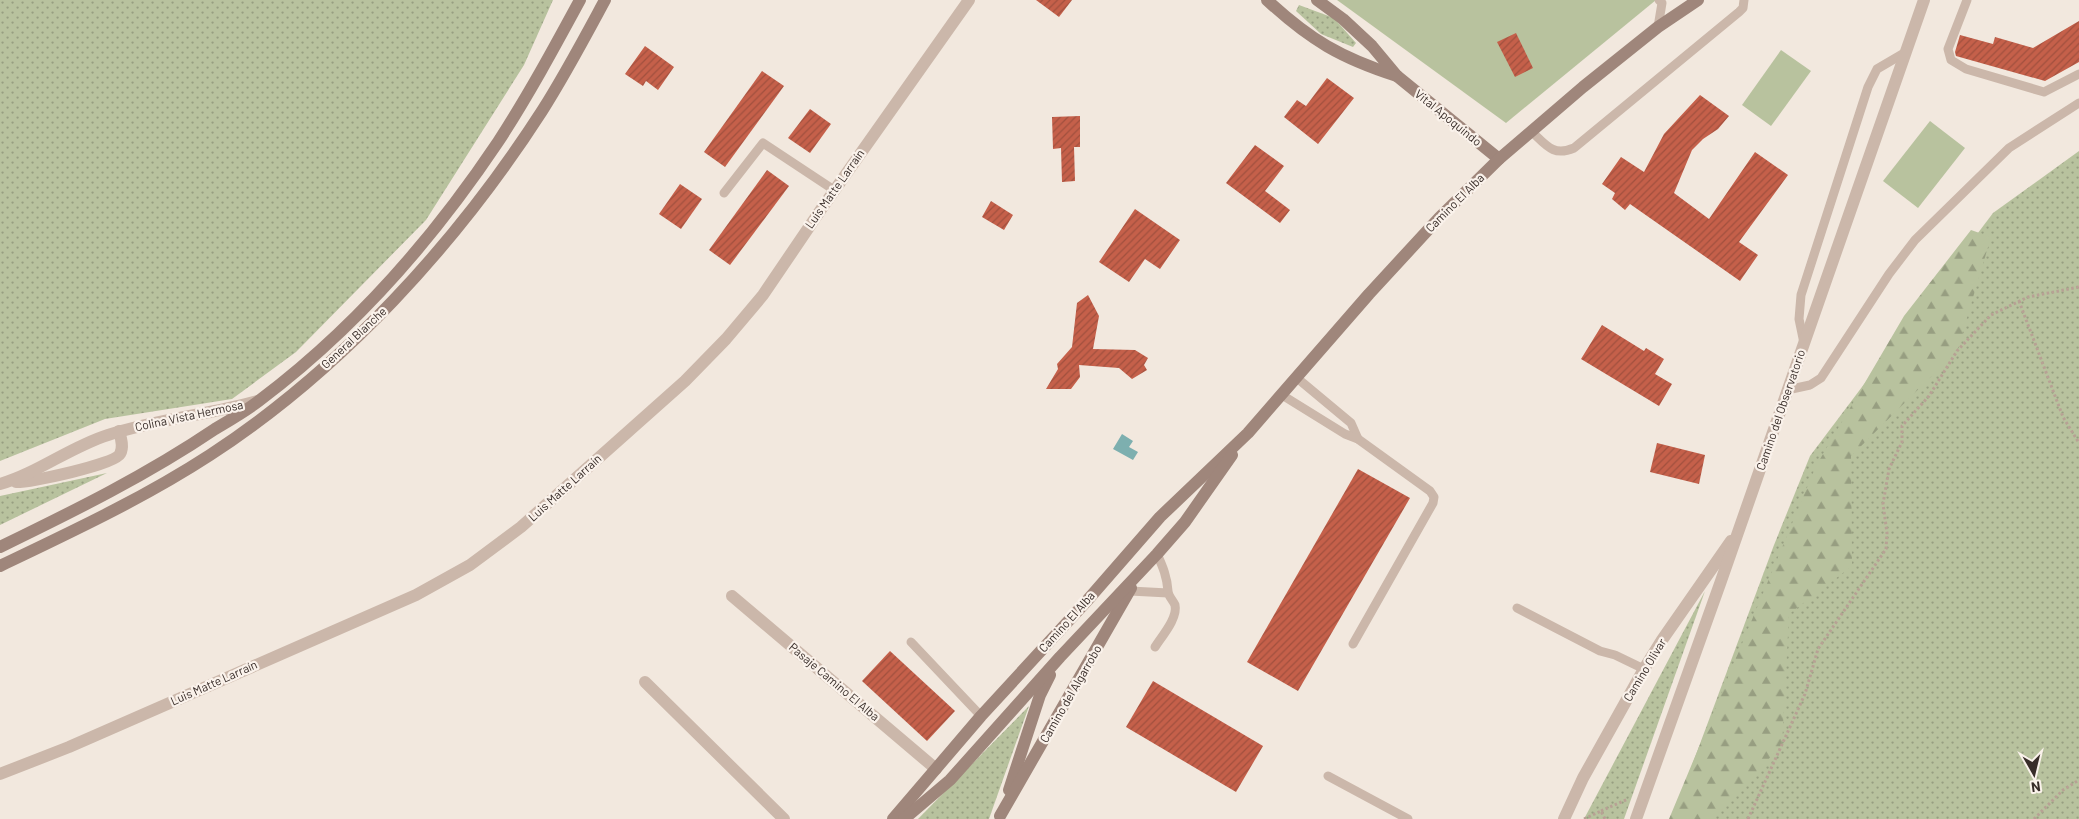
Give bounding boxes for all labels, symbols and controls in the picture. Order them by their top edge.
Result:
street label: Vital Apoquindo [1412,86,1485,148]
street label: Luis Matte Larraín [802,146,867,231]
street label: Camino El Alba [1422,170,1486,234]
street label: General Blanche [318,304,389,371]
street label: Camino del Observatorio [1753,347,1807,472]
street label: Colina Vista Hermosa [133,397,244,433]
street label: Luis Matte Larraín [525,451,604,524]
street label: Camino El Alba [1035,588,1097,655]
street label: Camino Olivar [1620,635,1669,704]
street label: Pasaje Camino El Alba [787,639,883,723]
street label: Camino del Algarrobo [1036,642,1104,745]
street label: Luis Matte Larraín [168,657,259,707]
north arrow [2009,749,2059,799]
text: N [2030,778,2042,796]

